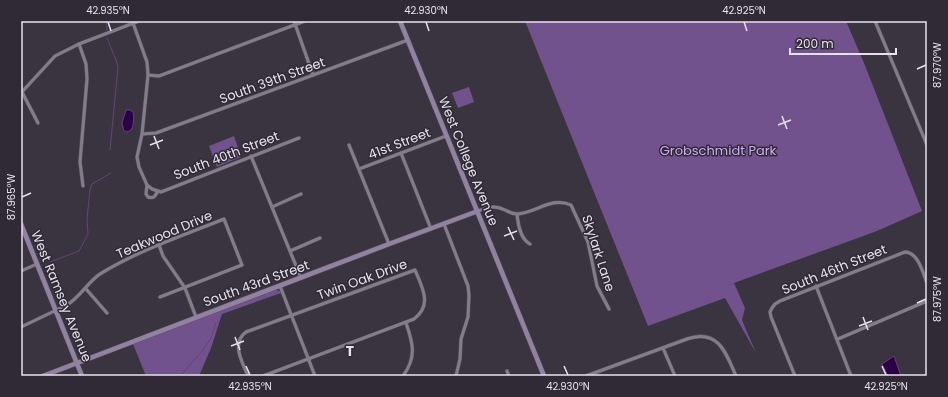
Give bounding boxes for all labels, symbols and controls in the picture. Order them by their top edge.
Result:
text: 42.935°N [86,3,130,18]
text: 42.930°N [404,3,448,18]
text: 42.925°N [722,3,766,18]
scale bar [790,30,896,56]
text: 200 m [796,35,834,52]
text: 87.970°W [930,42,945,88]
street label: South 39th Street [217,52,328,108]
street label: West College Avenue [434,94,503,229]
street label: 41st Street [365,123,433,164]
street label: South 40th Street [171,126,282,184]
park label: Grobschmidt Park [660,141,777,160]
text: 87.965°W [4,173,19,220]
street label: Teakwood Drive [113,206,215,263]
street label: Skylark Lane [577,212,620,294]
street label: West Ramsey Avenue [26,228,97,365]
street label: South 46th Street [779,240,890,299]
street label: Twin Oak Drive [315,254,410,305]
street label: South 43rd Street [200,255,312,312]
text: 87.975°W [930,276,945,322]
district label: T [346,341,354,361]
text: 42.935°N [228,379,272,394]
text: 42.930°N [546,379,590,394]
text: 42.925°N [864,379,908,394]

